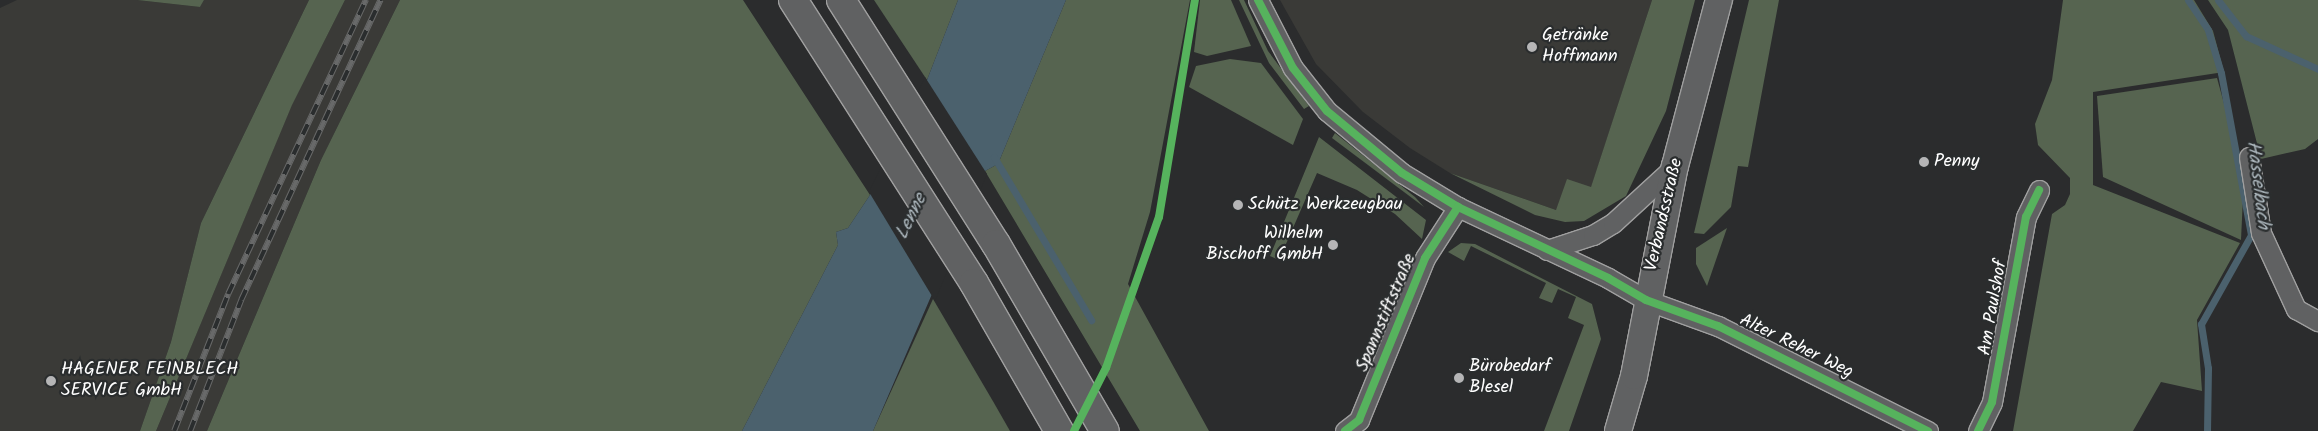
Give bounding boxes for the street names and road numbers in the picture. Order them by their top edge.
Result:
street label: Verbandsstraße [1641,156,1689,274]
street label: Spannstiftstraße [1352,251,1422,375]
street label: Am Paulshof [1975,259,2013,357]
street label: Alter Reher Weg [1736,310,1856,384]

